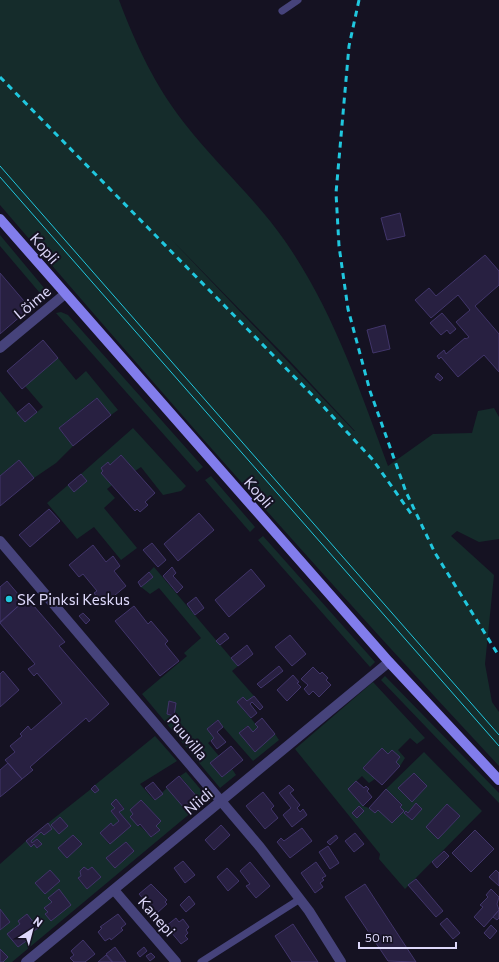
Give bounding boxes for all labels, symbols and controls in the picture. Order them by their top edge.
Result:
street label: Kopli [27,229,63,267]
street label: Lõime [10,281,54,323]
street label: Kopli [241,473,277,511]
place label: SK Pinksi Keskus [17,590,130,608]
marker: SK Pinksi Keskus [4,594,14,604]
street label: Puuvilla [164,711,212,763]
street label: Niidi [180,784,216,818]
street label: Kanepi [135,892,179,940]
north arrow [12,910,52,950]
text: N [31,914,45,929]
scale bar [359,924,456,950]
text: 50 m [365,930,393,944]

